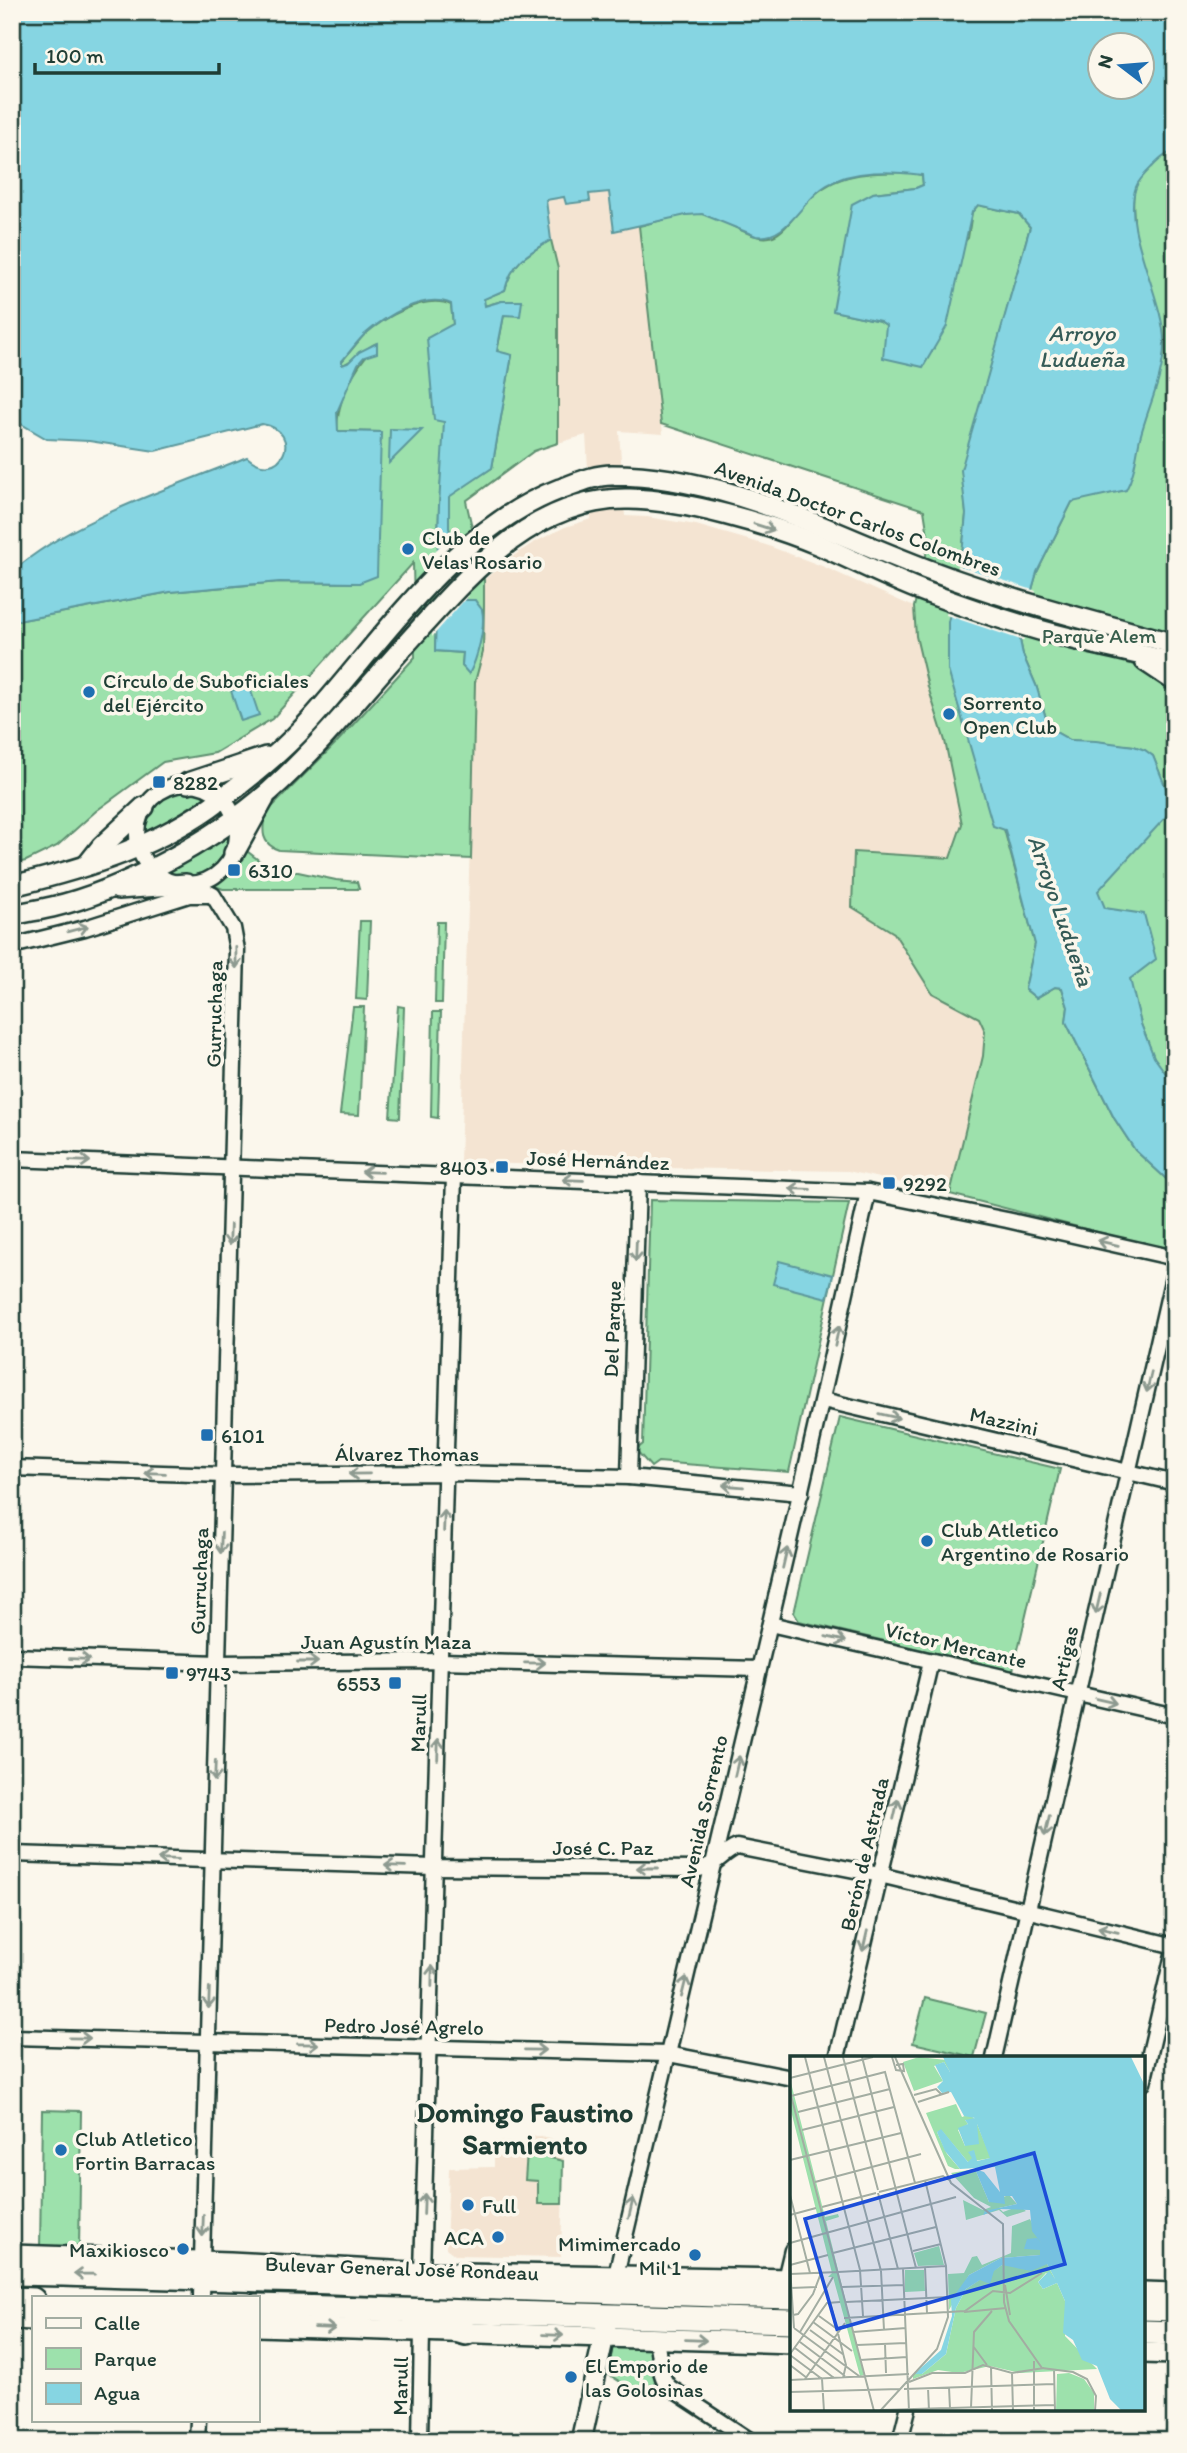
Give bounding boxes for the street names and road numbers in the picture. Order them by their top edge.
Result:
street label: Avenida Doctor Carlos Colombres [712,455,1004,581]
street label: Gurruchaga [201,960,227,1068]
street label: José Hernández [526,1145,670,1175]
street label: Del Parque [598,1280,626,1378]
street label: Mazzini [967,1401,1041,1441]
street label: Álvarez Thomas [335,1441,479,1466]
street label: Gurruchaga [185,1527,213,1635]
street label: Víctor Mercante [883,1617,1029,1673]
street label: Artigas [1044,1623,1084,1693]
street label: Juan Agustín Maza [301,1629,471,1654]
street label: Marull [404,1693,432,1753]
street label: Avenida Sorrento [673,1732,733,1890]
street label: Berón de Astrada [834,1775,894,1933]
street label: José C. Paz [552,1835,654,1860]
street label: Pedro José Agrelo [324,2012,484,2040]
street label: Bulevar General José Rondeau [265,2251,539,2285]
street label: Marull [387,2356,413,2416]

